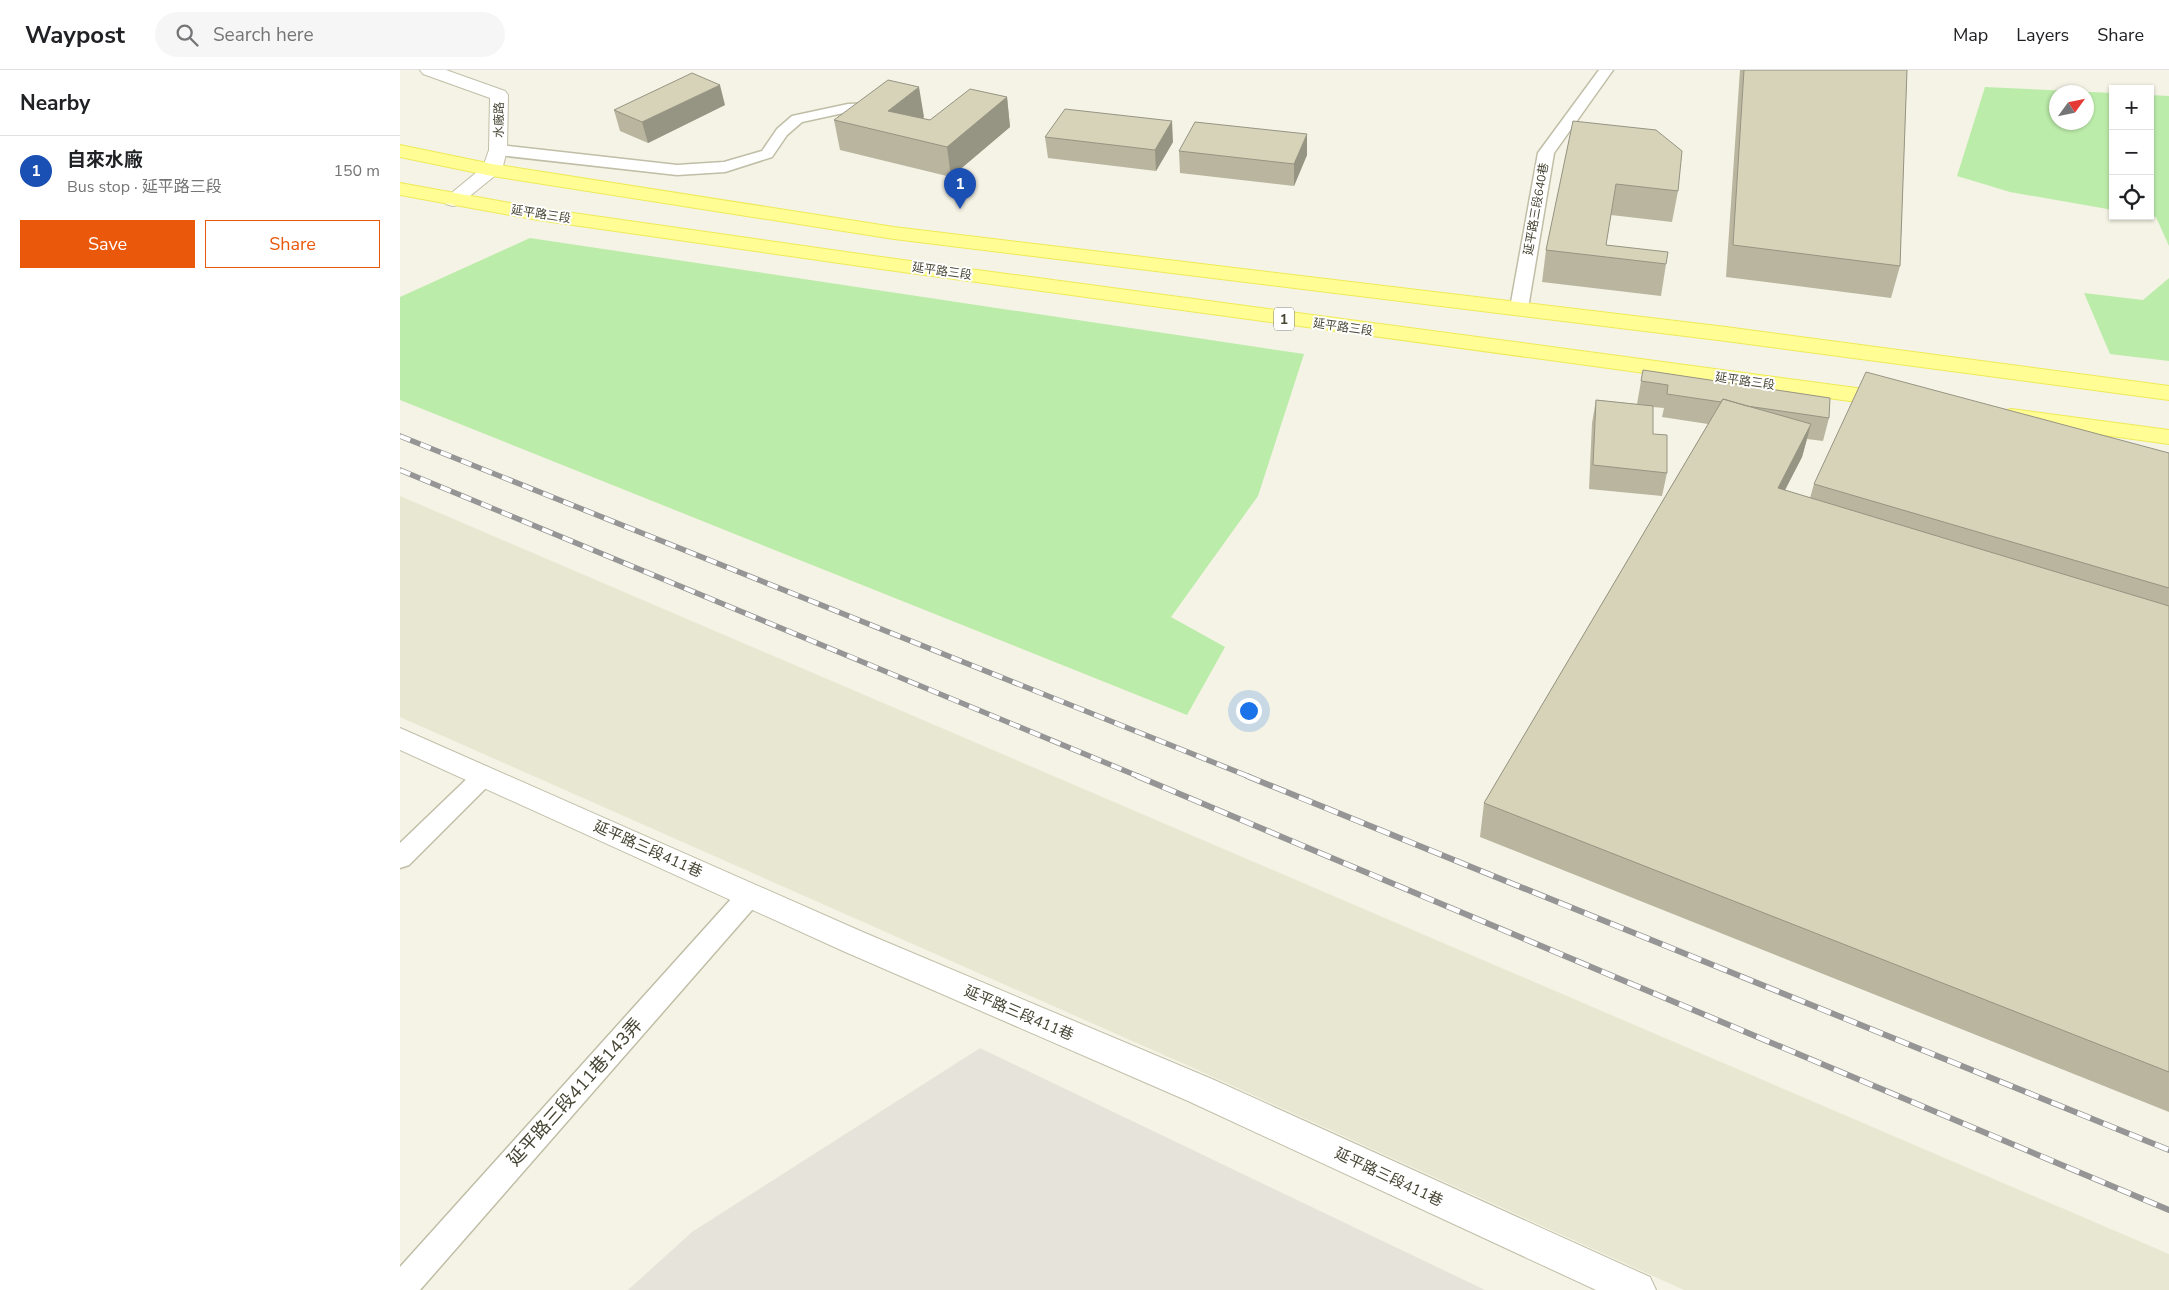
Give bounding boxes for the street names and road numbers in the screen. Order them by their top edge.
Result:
street label: 水廠路 [491,102,507,138]
street label: 延平路三段640巷 [1520,162,1552,256]
street label: 延平路三段 [510,201,572,227]
street label: 延平路三段 [911,259,973,283]
road number: 1 [1274,308,1294,330]
street label: 延平路三段 [1312,315,1374,339]
street label: 延平路三段 [1714,369,1776,393]
street label: 延平路三段411巷 [590,816,706,882]
street label: 延平路三段411巷 [961,981,1077,1045]
street label: 延平路三段411巷143弄 [502,1013,648,1171]
street label: 延平路三段411巷 [1332,1143,1446,1211]

